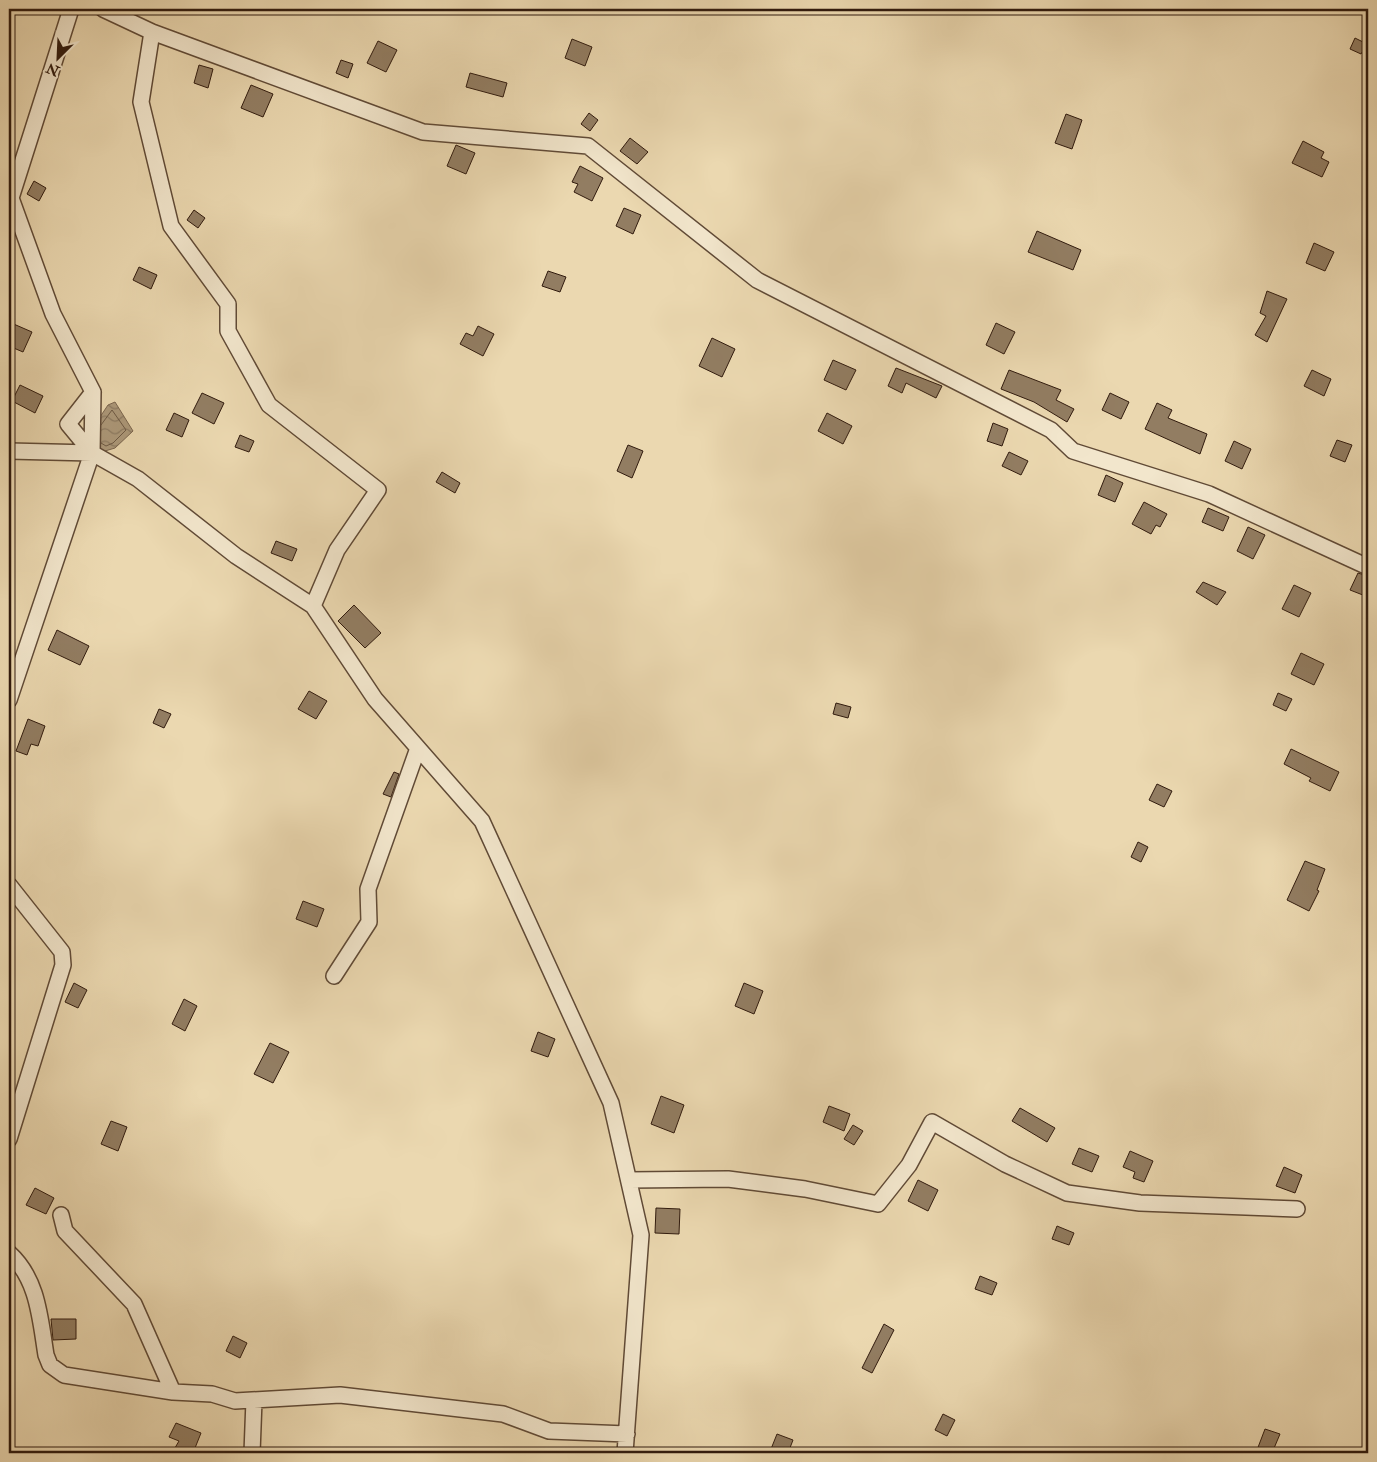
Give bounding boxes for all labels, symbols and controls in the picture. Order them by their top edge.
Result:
north arrow [32,32,82,82]
text: N [43,59,63,80]

